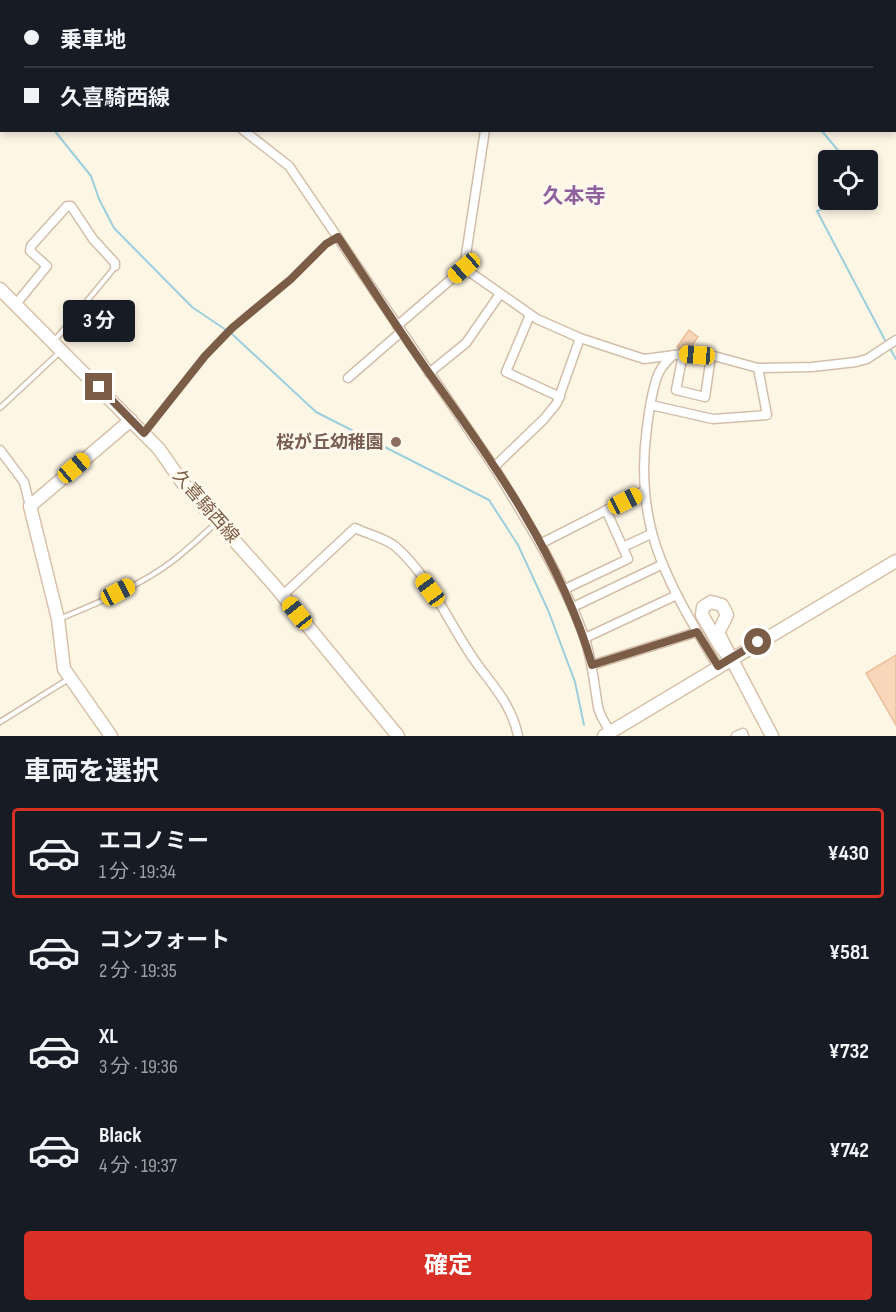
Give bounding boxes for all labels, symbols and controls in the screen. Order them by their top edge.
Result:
text: 乗車地 [60,27,126,54]
text: 久喜騎西線 [60,85,170,112]
map controls [818,150,878,210]
button: locate [818,150,878,210]
district label: 久本寺 [543,184,606,209]
car [445,249,483,287]
callout: 3 分 [63,300,135,342]
text: 3 分 [83,309,115,333]
car [678,345,716,365]
route end [85,373,112,400]
place label: 桜が丘幼稚園 [276,432,384,453]
marker: 桜が丘幼稚園 [389,435,403,449]
car [54,450,94,486]
street label: 久喜騎西線 [168,465,243,547]
car [605,485,645,517]
car [412,570,448,610]
car [98,576,138,608]
car [279,593,315,633]
route start [744,628,771,655]
text: 車両を選択 [24,756,159,788]
icon: car [27,826,81,880]
text: エコノミー [99,828,209,855]
text: ¥430 [827,840,869,867]
text: 1 分 · 19:34 [99,860,176,884]
icon: car [27,925,81,979]
text: コンフォート [99,927,230,954]
text: ¥581 [829,939,869,966]
text: 2 分 · 19:35 [99,959,177,983]
text: XL [99,1023,118,1050]
icon: car [27,1024,81,1078]
text: ¥732 [828,1038,869,1065]
text: 3 分 · 19:36 [99,1055,178,1079]
text: Black [99,1122,141,1149]
icon: car [27,1123,81,1177]
text: ¥742 [829,1137,869,1164]
text: 4 分 · 19:37 [99,1154,177,1178]
button: 確定 [24,1231,872,1300]

